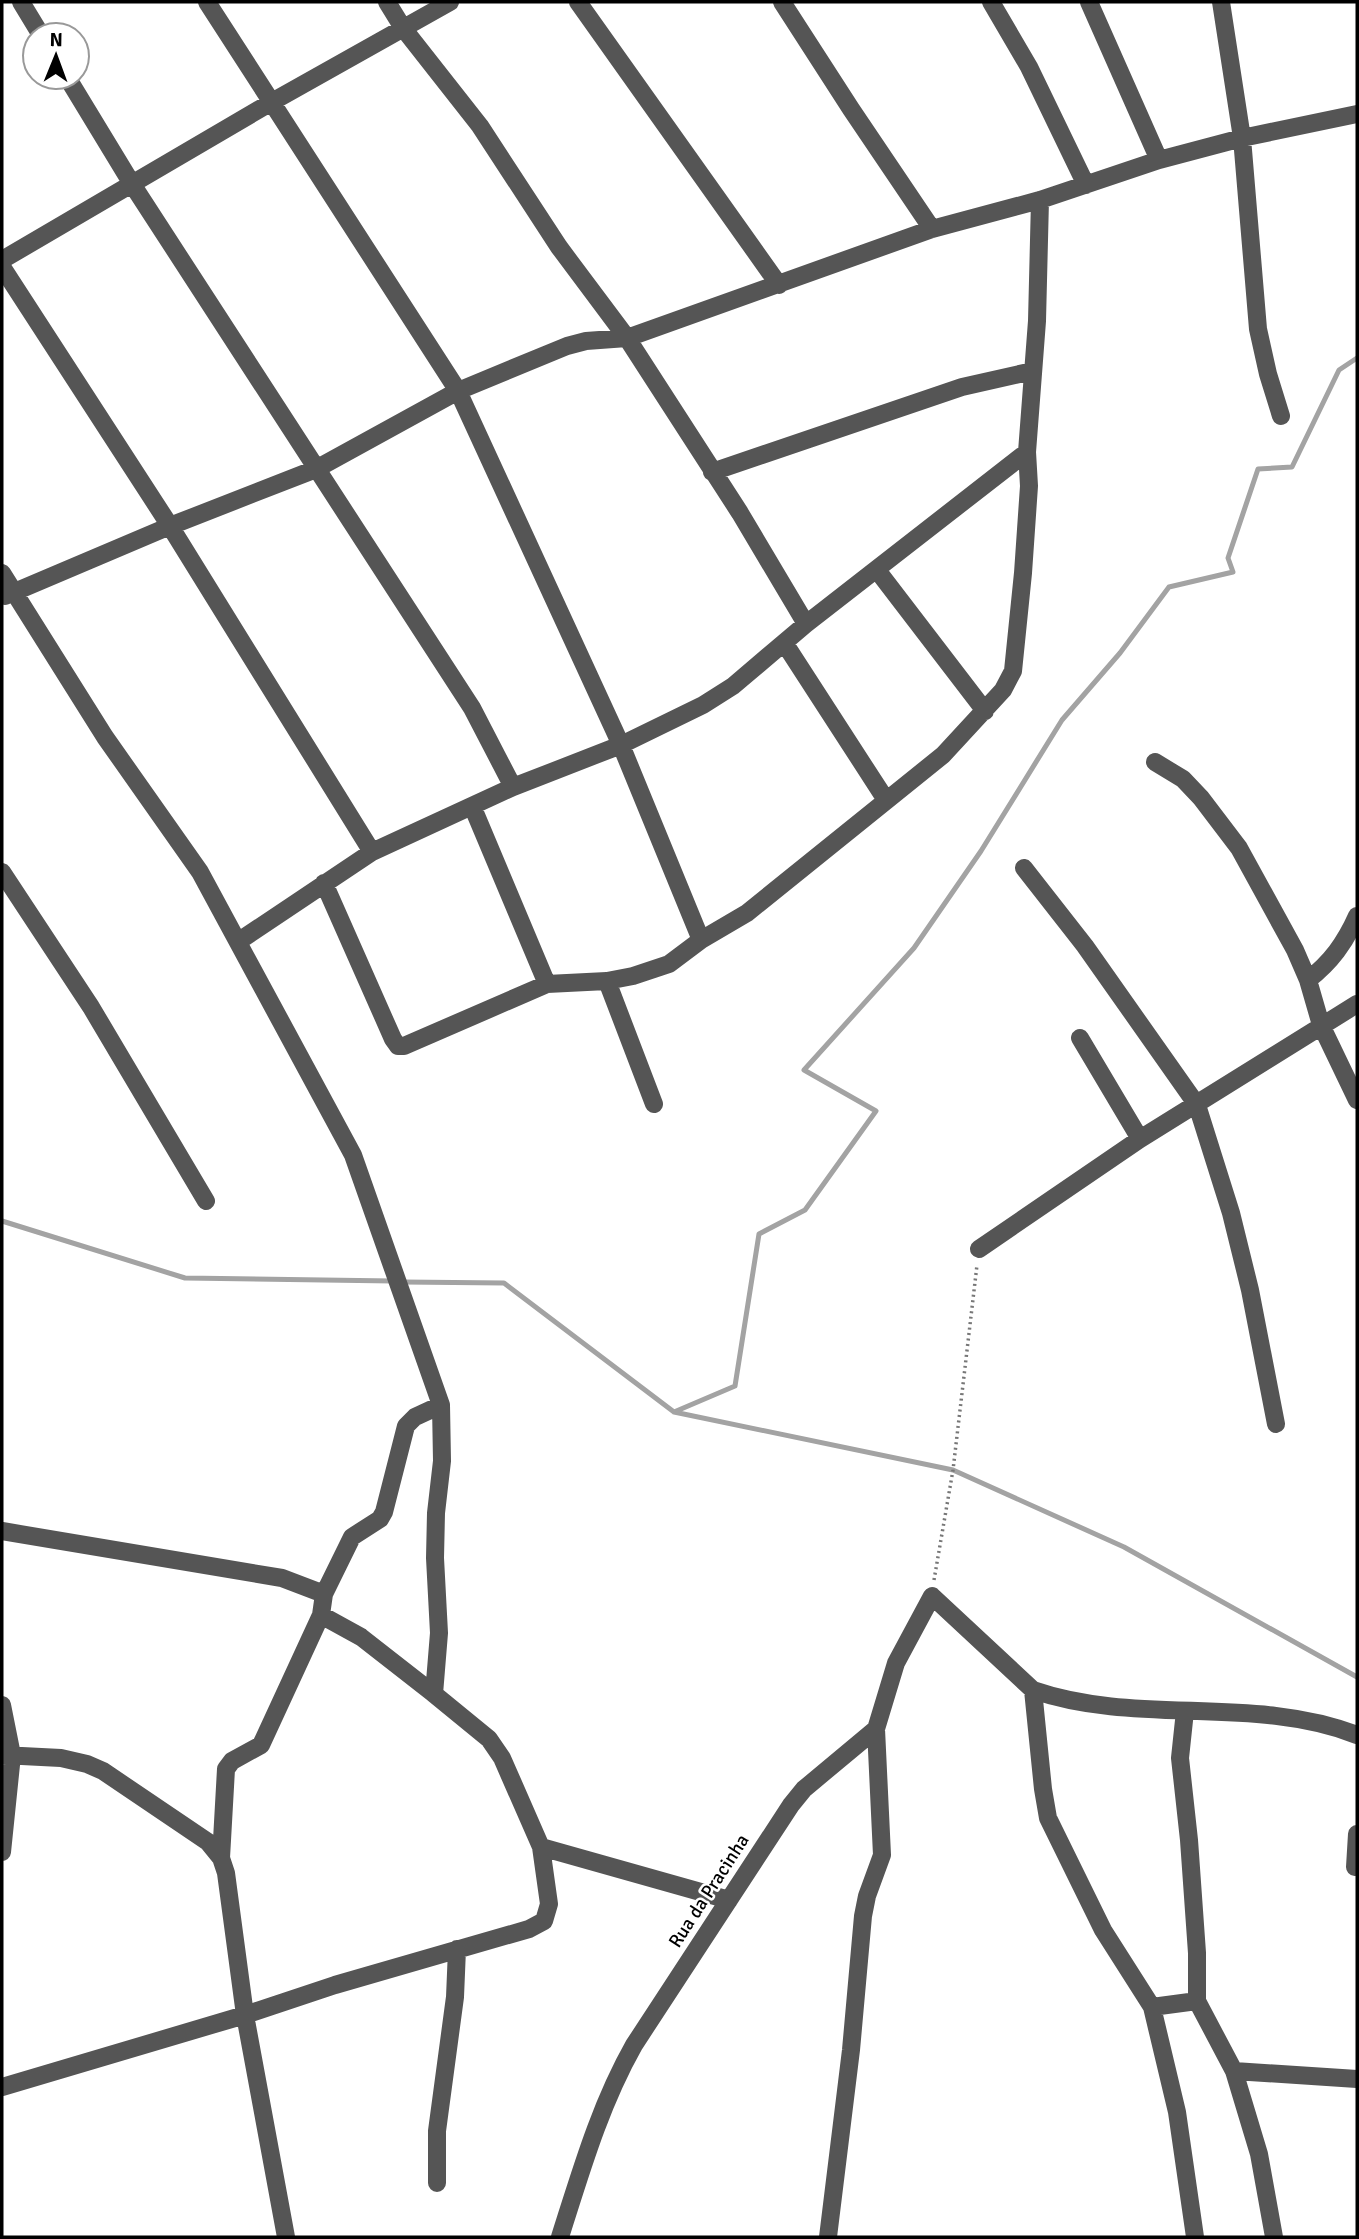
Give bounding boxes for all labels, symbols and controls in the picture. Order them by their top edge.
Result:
north arrow [21,21,91,91]
text: N [49,28,63,52]
street label: Rua da Pracinha [663,1830,755,1952]

